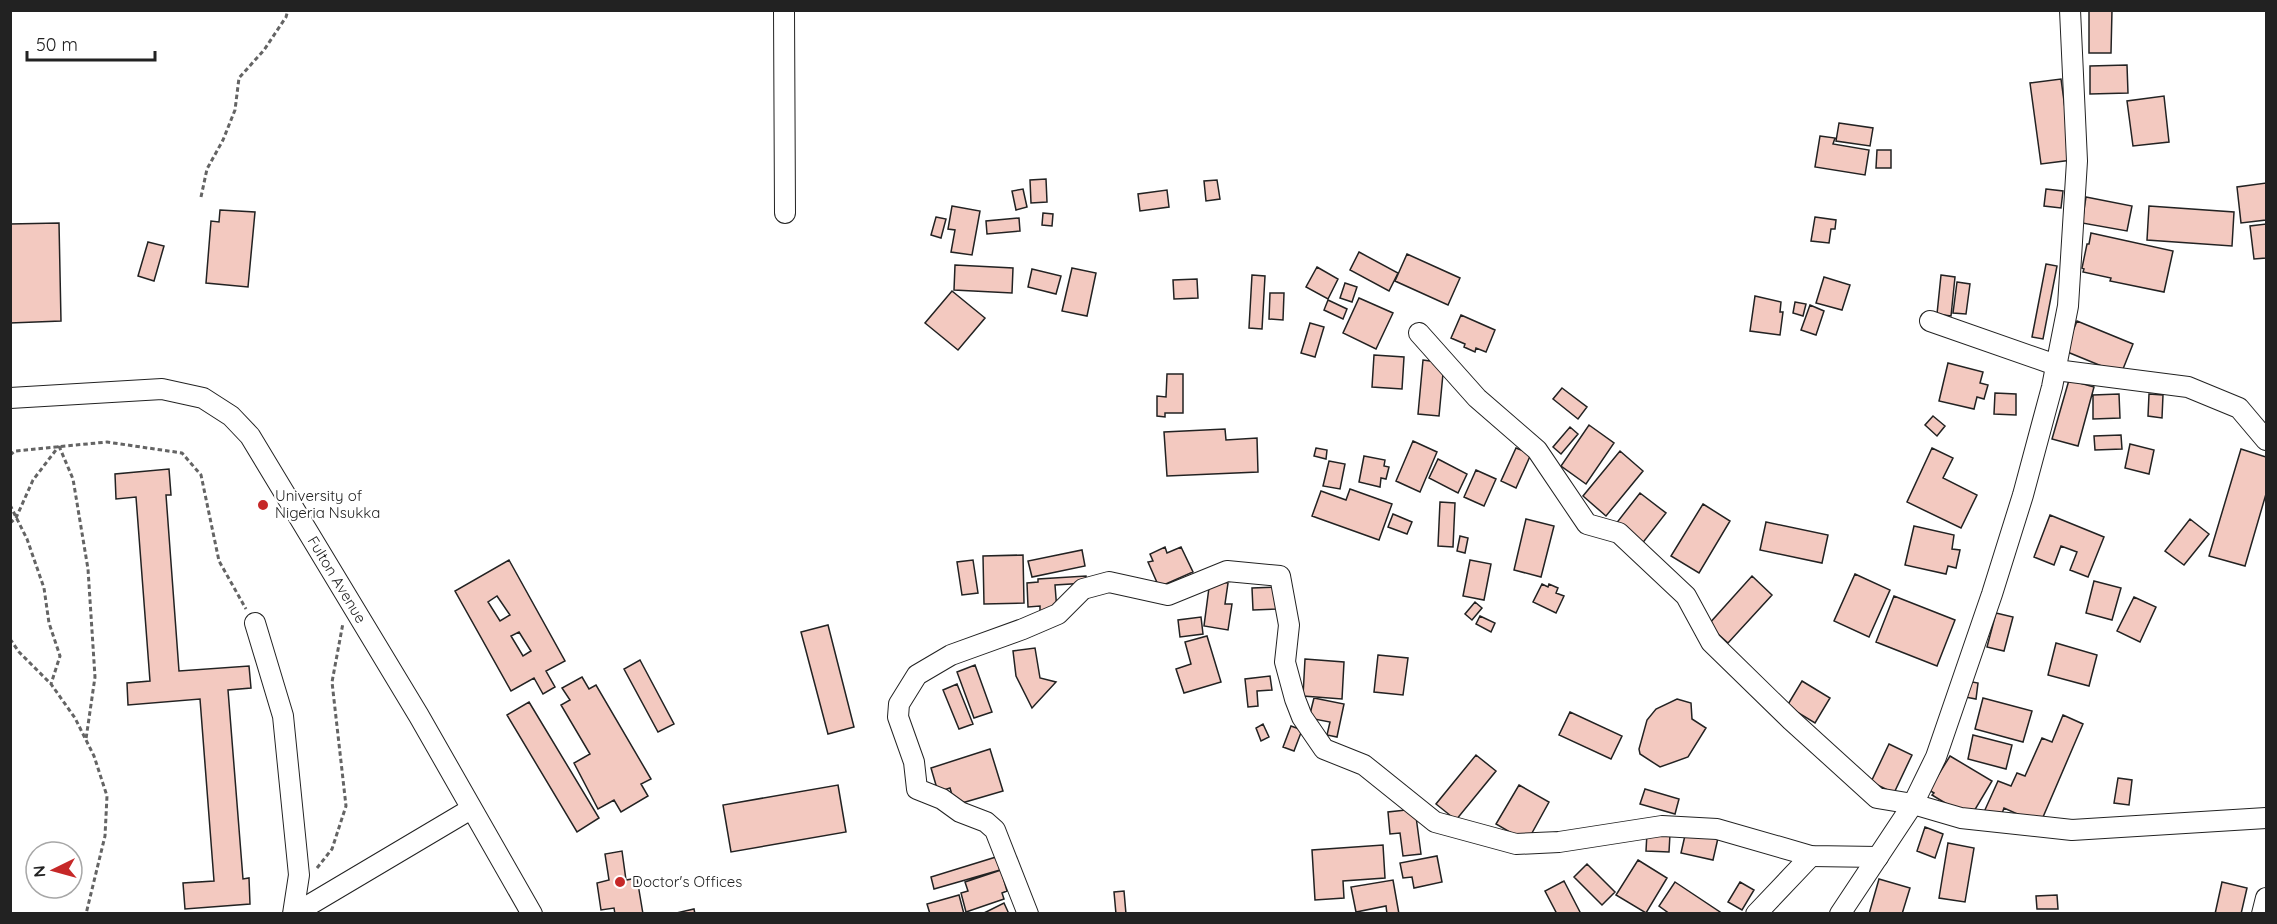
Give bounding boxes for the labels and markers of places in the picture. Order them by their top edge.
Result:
place label: University of Nigeria Nsukka [275,486,380,522]
marker: University of Nigeria Nsukka [256,498,270,512]
place label: Doctor's Offices [632,872,742,891]
marker: Doctor's Offices [613,875,627,889]

